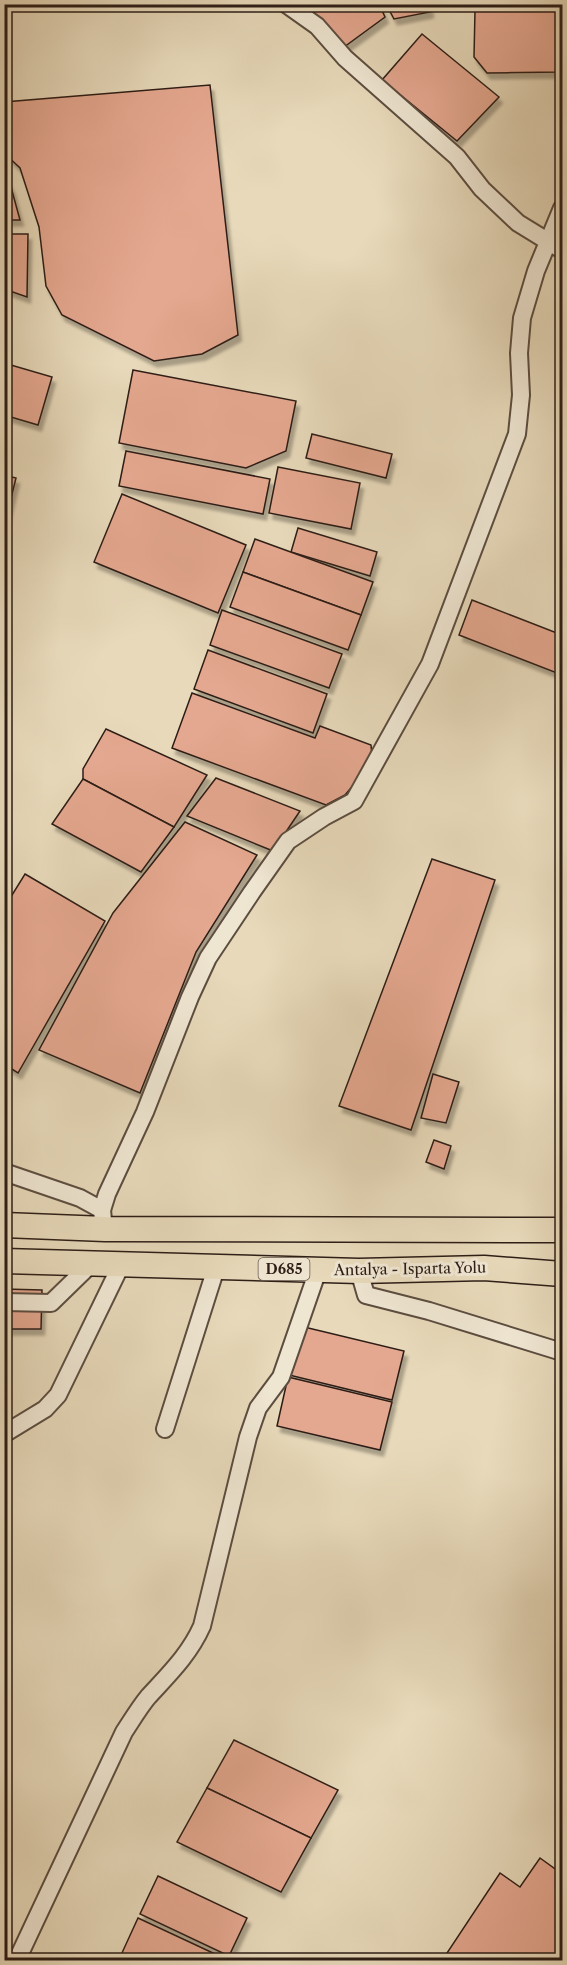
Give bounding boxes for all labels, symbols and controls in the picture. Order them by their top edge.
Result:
road number: D685 [258,1258,310,1280]
street label: Antalya - Isparta Yolu [333,1258,486,1279]

